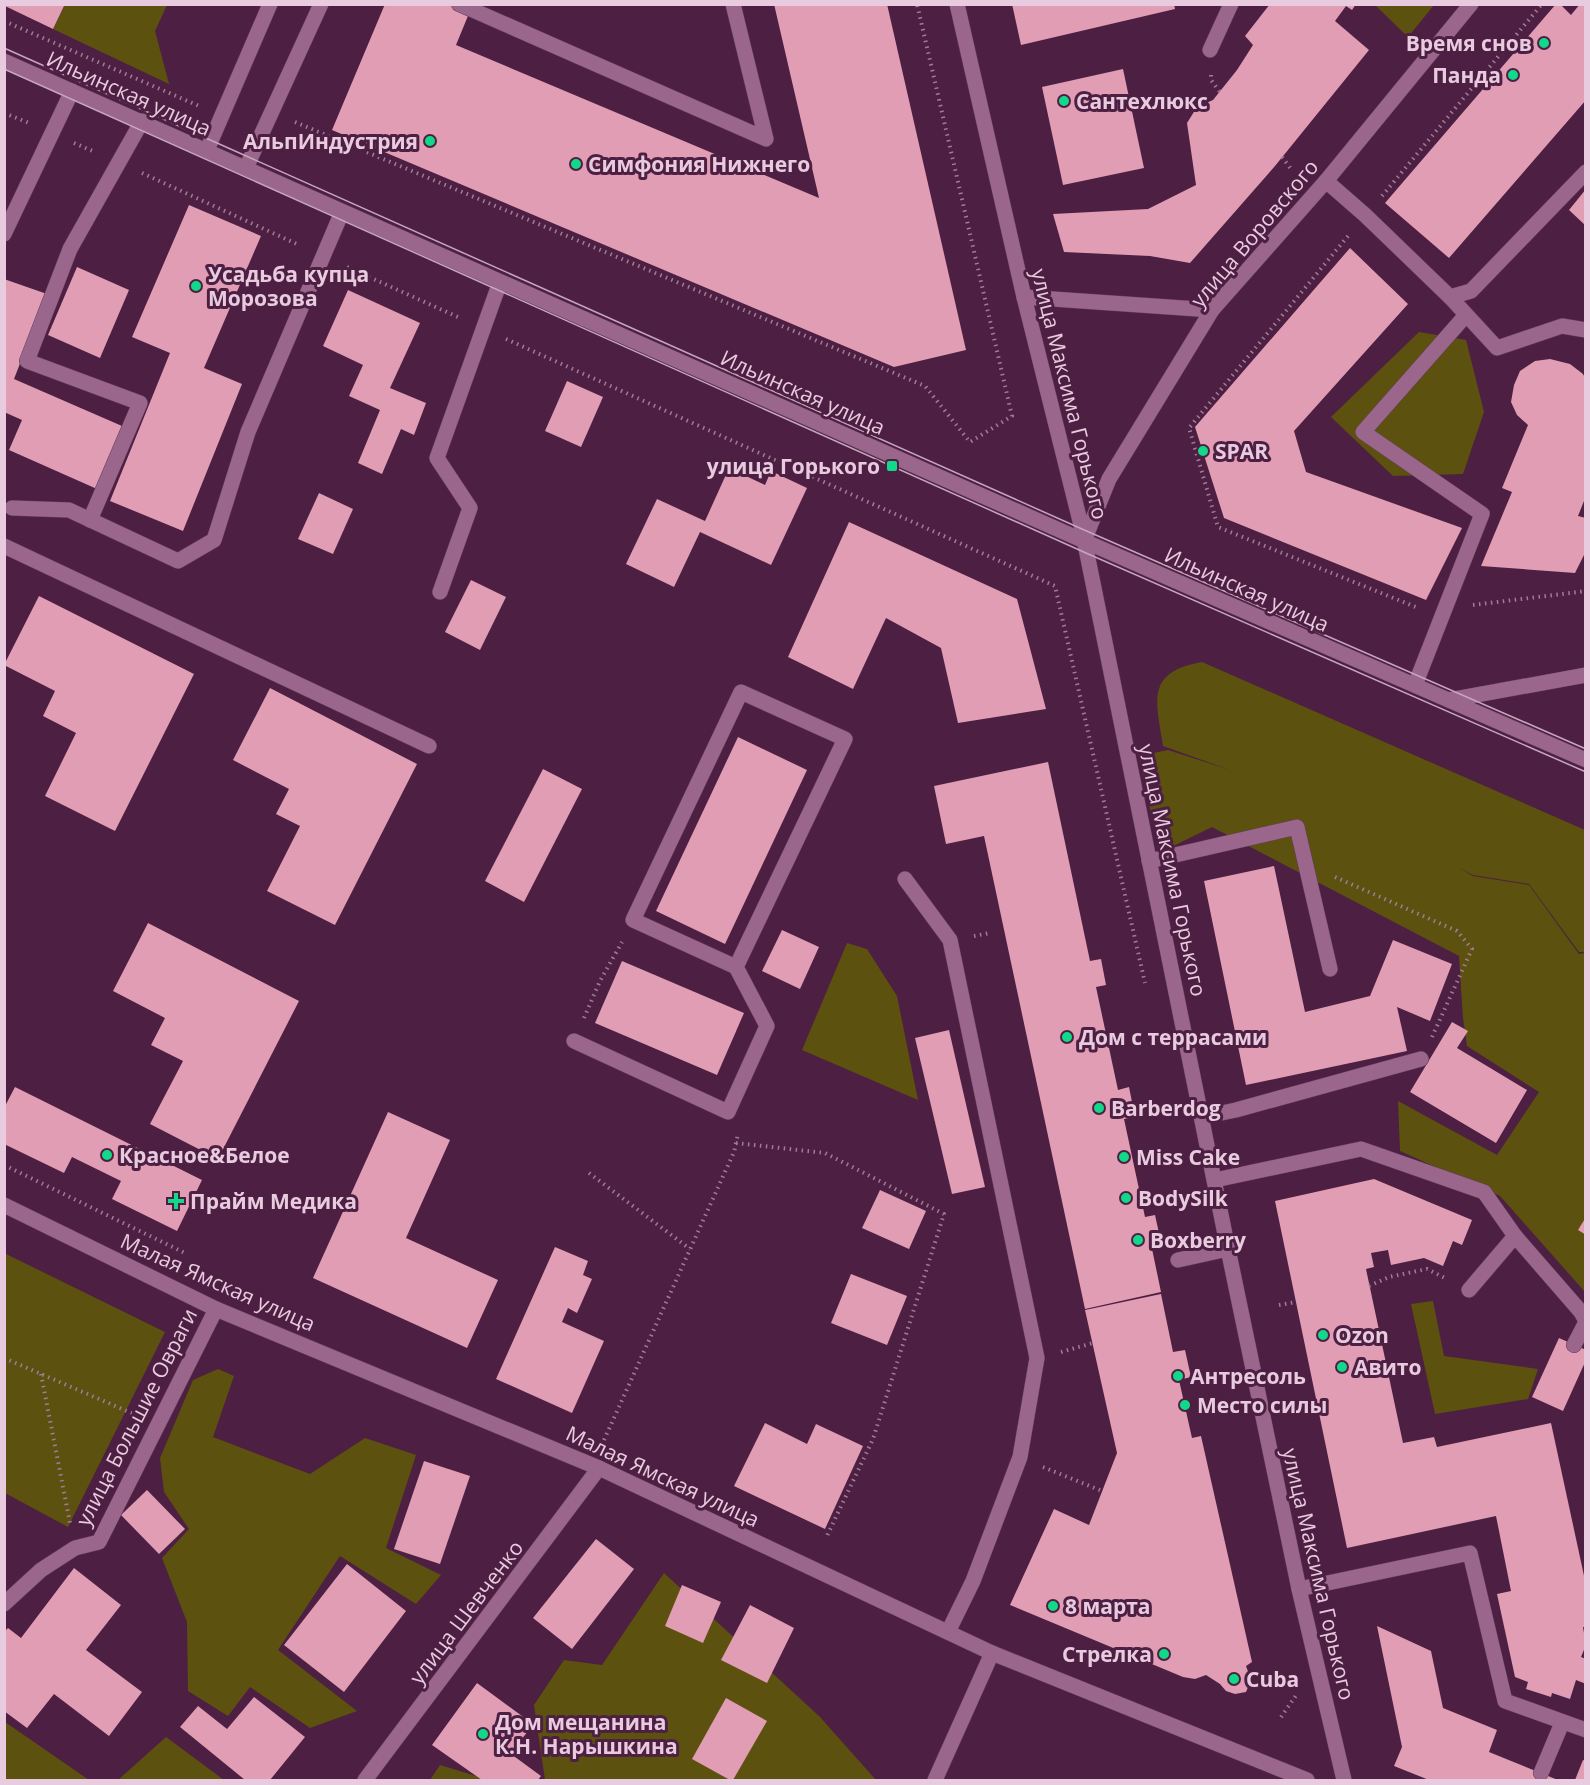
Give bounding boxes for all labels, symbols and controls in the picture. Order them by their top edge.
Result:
place label: Время снов [1406,29,1532,57]
marker: Время снов [1537,36,1551,50]
street label: Ильинская улица [42,44,216,142]
place label: Панда [1432,61,1501,89]
marker: Панда [1506,68,1520,82]
place label: Сантехлюкс [1076,87,1208,115]
marker: Сантехлюкс [1057,94,1071,108]
place label: АльпИндустрия [243,127,418,155]
marker: АльпИндустрия [423,134,437,148]
place label: Симфония Нижнего [588,150,810,178]
street label: улица Воровского [1184,153,1324,313]
marker: Симфония Нижнего [569,157,583,171]
place label: Усадьба купца Морозова [208,260,369,312]
street label: улица Максима Горького [1025,266,1115,522]
marker: Усадьба купца Морозова [189,279,203,293]
street label: Ильинская улица [716,343,890,441]
place label: SPAR [1215,437,1268,465]
marker: SPAR [1196,444,1210,458]
place label: улица Горького [707,452,880,480]
marker: улица Горького [885,459,899,473]
street label: Ильинская улица [1160,540,1334,638]
street label: улица Максима Горького [1133,741,1213,999]
place label: Дом с террасами [1079,1023,1267,1051]
marker: Дом с террасами [1060,1030,1074,1044]
place label: Barberdog [1111,1094,1221,1122]
marker: Barberdog [1092,1101,1106,1115]
place label: Красное&Белое [119,1141,290,1169]
place label: Miss Cake [1136,1143,1240,1171]
marker: Красное&Белое [100,1148,114,1162]
marker: Miss Cake [1117,1150,1131,1164]
place label: BodySilk [1138,1184,1229,1212]
place label: Прайм Медика [190,1187,357,1215]
marker: BodySilk [1119,1191,1133,1205]
marker: Прайм Медика [167,1192,185,1210]
street label: Малая Ямская улица [116,1226,320,1338]
place label: Boxberry [1150,1226,1246,1254]
marker: Boxberry [1131,1233,1145,1247]
street label: улица Большие Овраги [69,1303,203,1531]
place label: Ozon [1335,1321,1389,1349]
marker: Ozon [1316,1328,1330,1342]
place label: Авито [1354,1353,1421,1381]
marker: Авито [1335,1360,1349,1374]
place label: Антресоль [1190,1362,1306,1390]
marker: Антресоль [1171,1369,1185,1383]
place label: Место силы [1197,1391,1327,1419]
marker: Место силы [1178,1398,1192,1412]
street label: Малая Ямская улица [562,1419,764,1533]
street label: улица Максима Горького [1276,1445,1362,1703]
street label: улица Шевченко [403,1534,529,1690]
place label: 8 марта [1065,1592,1150,1620]
marker: 8 марта [1046,1599,1060,1613]
place label: Стрелка [1062,1640,1152,1668]
marker: Стрелка [1157,1647,1171,1661]
place label: Cuba [1246,1665,1299,1693]
marker: Cuba [1227,1672,1241,1686]
place label: Дом мещанина К.Н. Нарышкина [495,1708,678,1760]
marker: Дом мещанина К.Н. Нарышкина [476,1727,490,1741]

